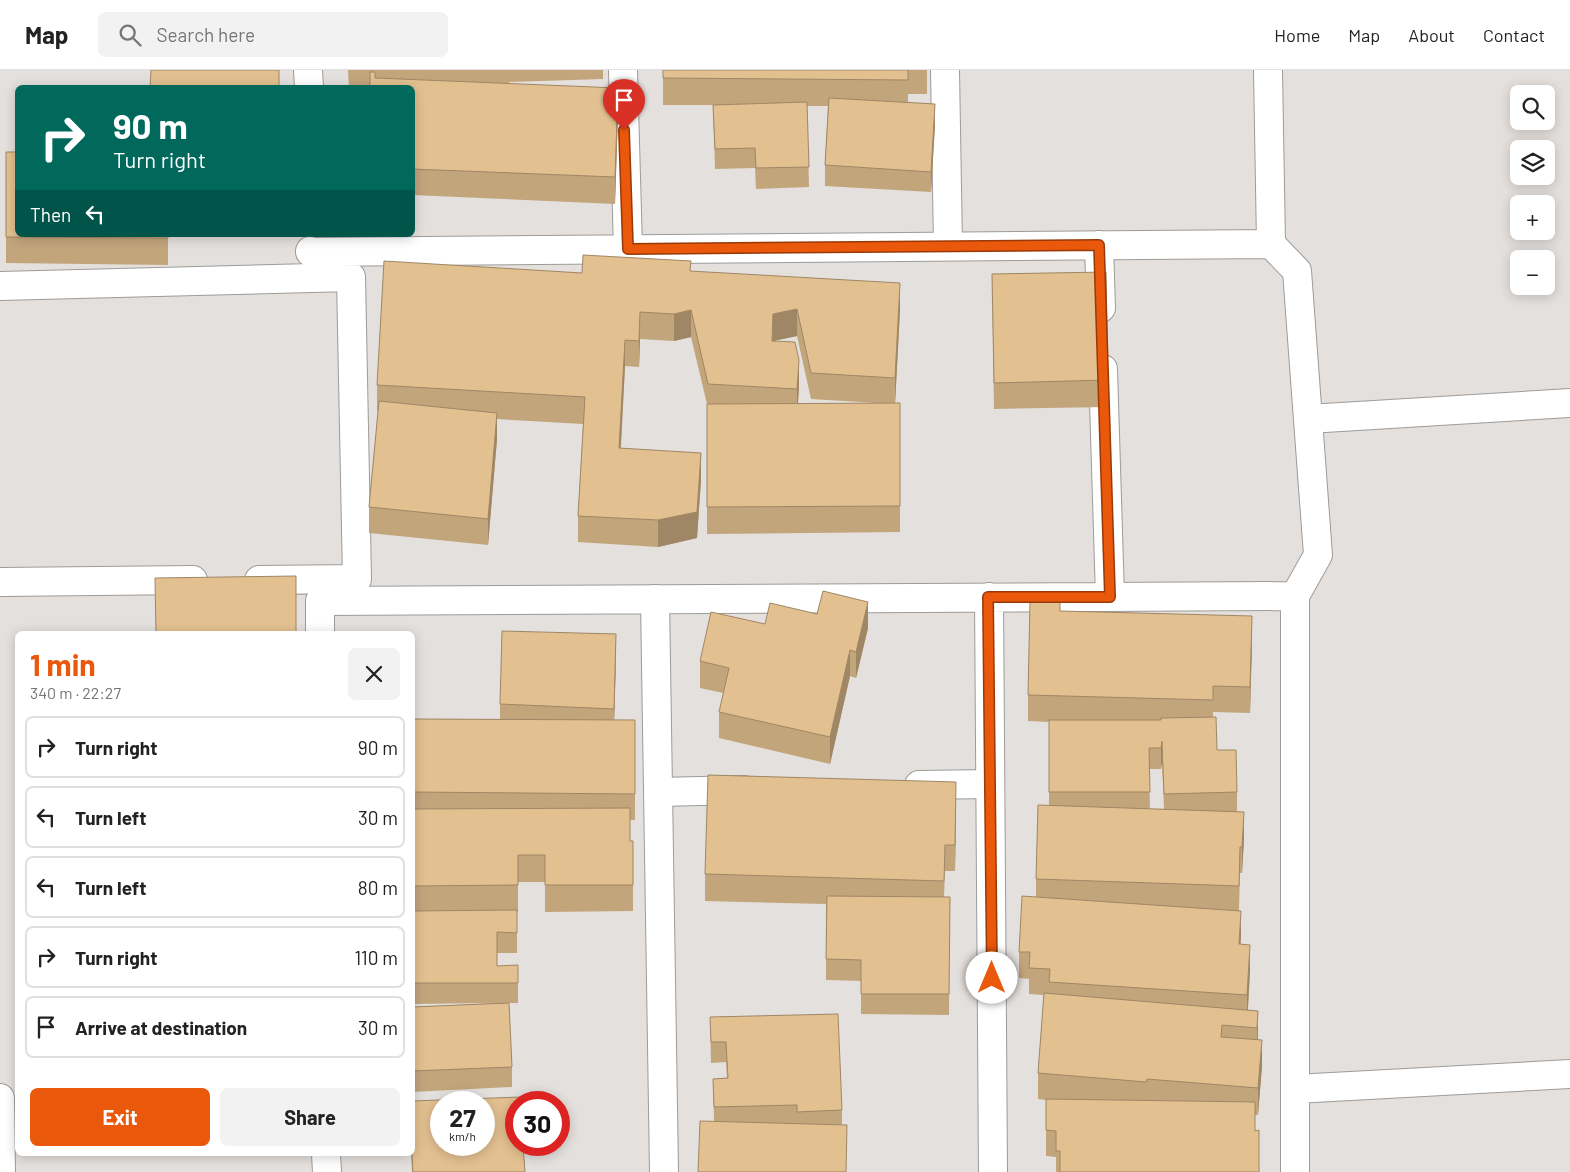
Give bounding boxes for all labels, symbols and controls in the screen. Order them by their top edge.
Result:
search box [98,12,448,57]
text: Map [25,20,68,49]
icon: search [116,21,144,49]
text: Search here [156,23,255,46]
text: Home [1274,24,1320,46]
text: Map [1348,24,1380,46]
text: About [1408,24,1455,46]
text: Contact [1483,24,1545,46]
pin [603,79,645,130]
map controls [1510,85,1555,295]
button: search [1510,85,1555,130]
icon: arrive [610,86,638,114]
text: 90 m [113,104,188,146]
icon: right [30,105,95,170]
button: layers [1510,140,1555,185]
text: Turn right [113,146,206,172]
button: + [1510,195,1555,240]
icon: left [81,200,109,228]
text: Then [30,203,71,226]
button: − [1510,250,1555,295]
text: 1 min [30,646,96,682]
button: close [348,648,400,700]
text: 340 m · 22:27 [30,683,121,702]
icon: right [32,733,60,761]
text: Turn right [75,736,157,759]
text: 90 m [358,736,398,759]
icon: left [32,803,60,831]
text: Turn left [75,806,146,829]
text: 30 m [358,806,398,829]
icon: left [32,873,60,901]
text: Turn left [75,876,146,899]
text: 80 m [358,876,398,899]
icon: right [32,943,60,971]
text: Turn right [75,946,157,969]
text: 110 m [354,946,398,969]
position arrow [965,951,1017,1003]
icon: arrive [32,1013,60,1041]
text: Arrive at destination [75,1016,247,1039]
text: 30 m [358,1016,398,1039]
button: Exit [30,1088,210,1146]
button: Share [220,1088,400,1146]
speed limit sign: 30 [505,1091,570,1156]
text: 27 [449,1102,476,1132]
text: km/h [449,1129,476,1143]

